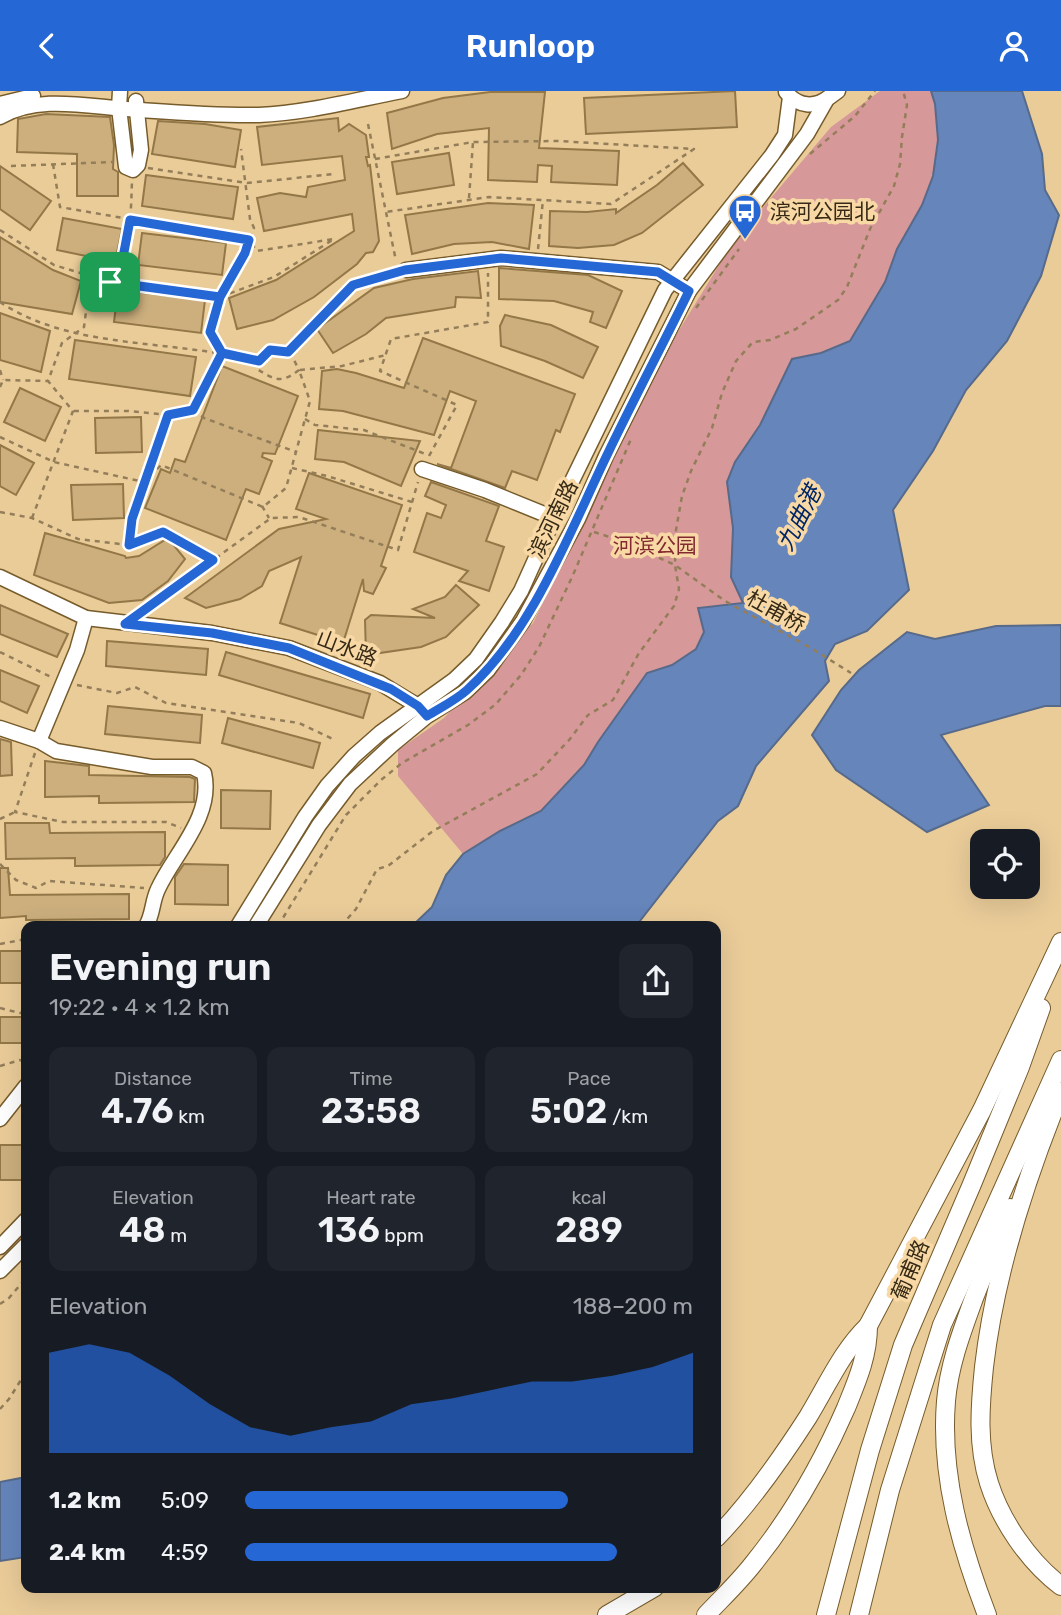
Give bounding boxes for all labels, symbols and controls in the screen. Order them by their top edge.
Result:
icon: back [28,27,66,65]
text: Runloop [466,27,595,65]
icon: person [995,27,1033,65]
bus stop icon: 滨河公园北 [726,192,764,241]
place label: 滨河公园北 [770,199,875,224]
pin [80,252,140,312]
icon: arrive [91,263,129,301]
street label: 滨河南路 [523,476,583,562]
water label: 九曲港 [771,478,828,555]
park label: 河滨公园 [613,533,697,558]
street label: 杜甫桥 [742,585,810,637]
street label: 山水路 [313,625,381,671]
map controls [970,829,1040,899]
button: locate [970,829,1040,899]
text: Evening run [49,944,272,990]
button: share [619,944,693,1018]
text: 19:22 · 4 × 1.2 km [49,993,230,1021]
text: Distance [114,1067,192,1090]
text: Time [349,1067,393,1090]
text: Pace [567,1067,611,1090]
text: 4.76 [101,1090,174,1132]
text: 23:58 [321,1090,421,1132]
text: 5:02 [530,1090,608,1132]
text: km [174,1105,205,1128]
text: /km [608,1105,648,1128]
text: Elevation [112,1186,194,1209]
text: Heart rate [326,1186,416,1209]
text: kcal [572,1186,606,1209]
text: 48 [119,1209,166,1251]
text: 136 [318,1209,380,1251]
text: 289 [555,1209,623,1251]
text: m [166,1224,187,1247]
text: bpm [380,1224,424,1247]
street label: 葡甫路 [886,1236,934,1304]
text: Elevation [49,1292,148,1320]
text: 188–200 m [573,1292,693,1320]
text: 1.2 km [49,1486,121,1514]
text: 5:09 [161,1486,209,1514]
text: 2.4 km [49,1538,125,1566]
text: 4:59 [161,1538,208,1566]

